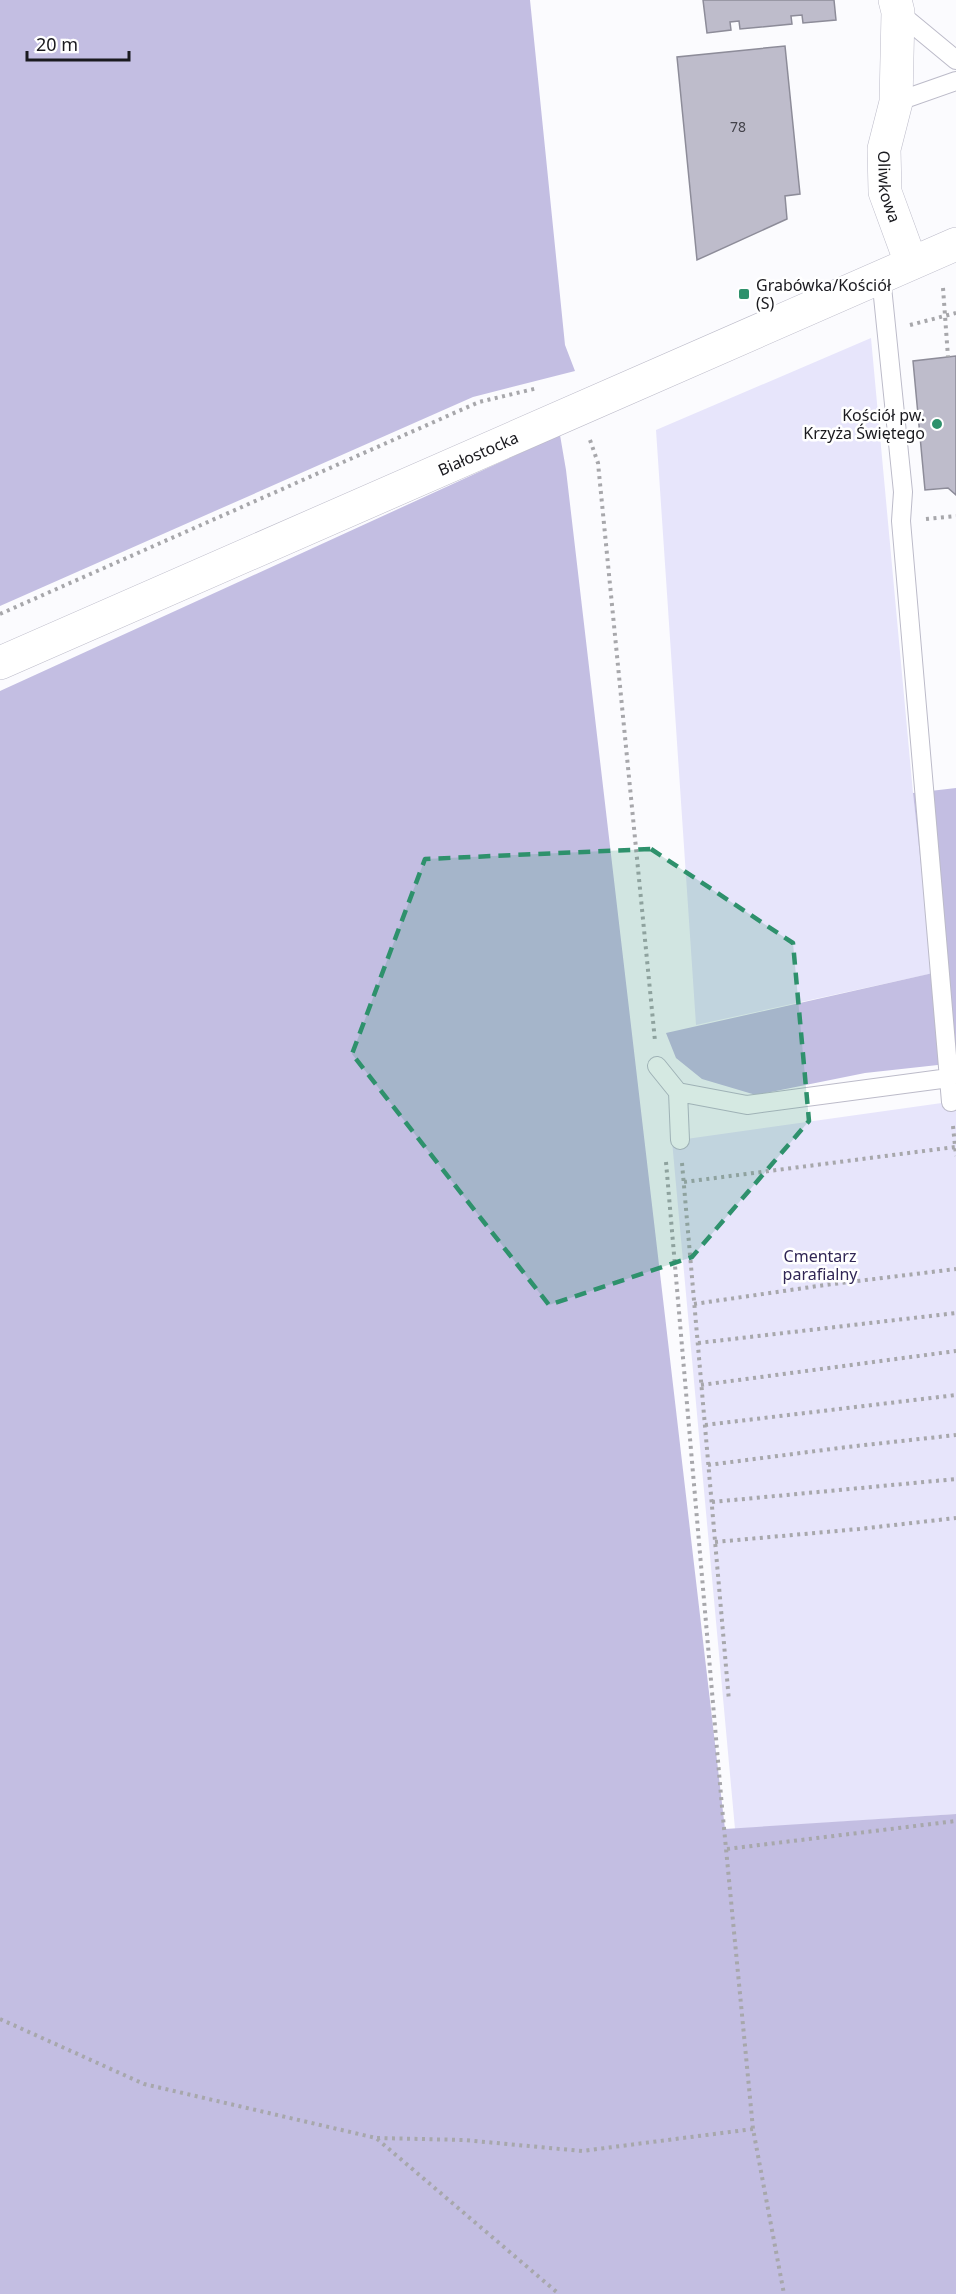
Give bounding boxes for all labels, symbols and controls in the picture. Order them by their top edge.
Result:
scale bar [27,24,129,62]
text: 20 m [36,32,78,56]
house number: 78 [730,117,746,136]
street label: Oliwkowa [873,150,906,225]
place label: Grabówka/Kościół (S) [756,274,892,314]
marker: Grabówka/Kościół (S) [737,287,751,301]
place label: Kościół pw. Krzyża Świętego [803,404,925,444]
marker: Kościół pw. Krzyża Świętego [930,417,944,431]
street label: Białostocka [434,426,522,481]
park label: Cmentarz parafialny [783,1245,858,1285]

